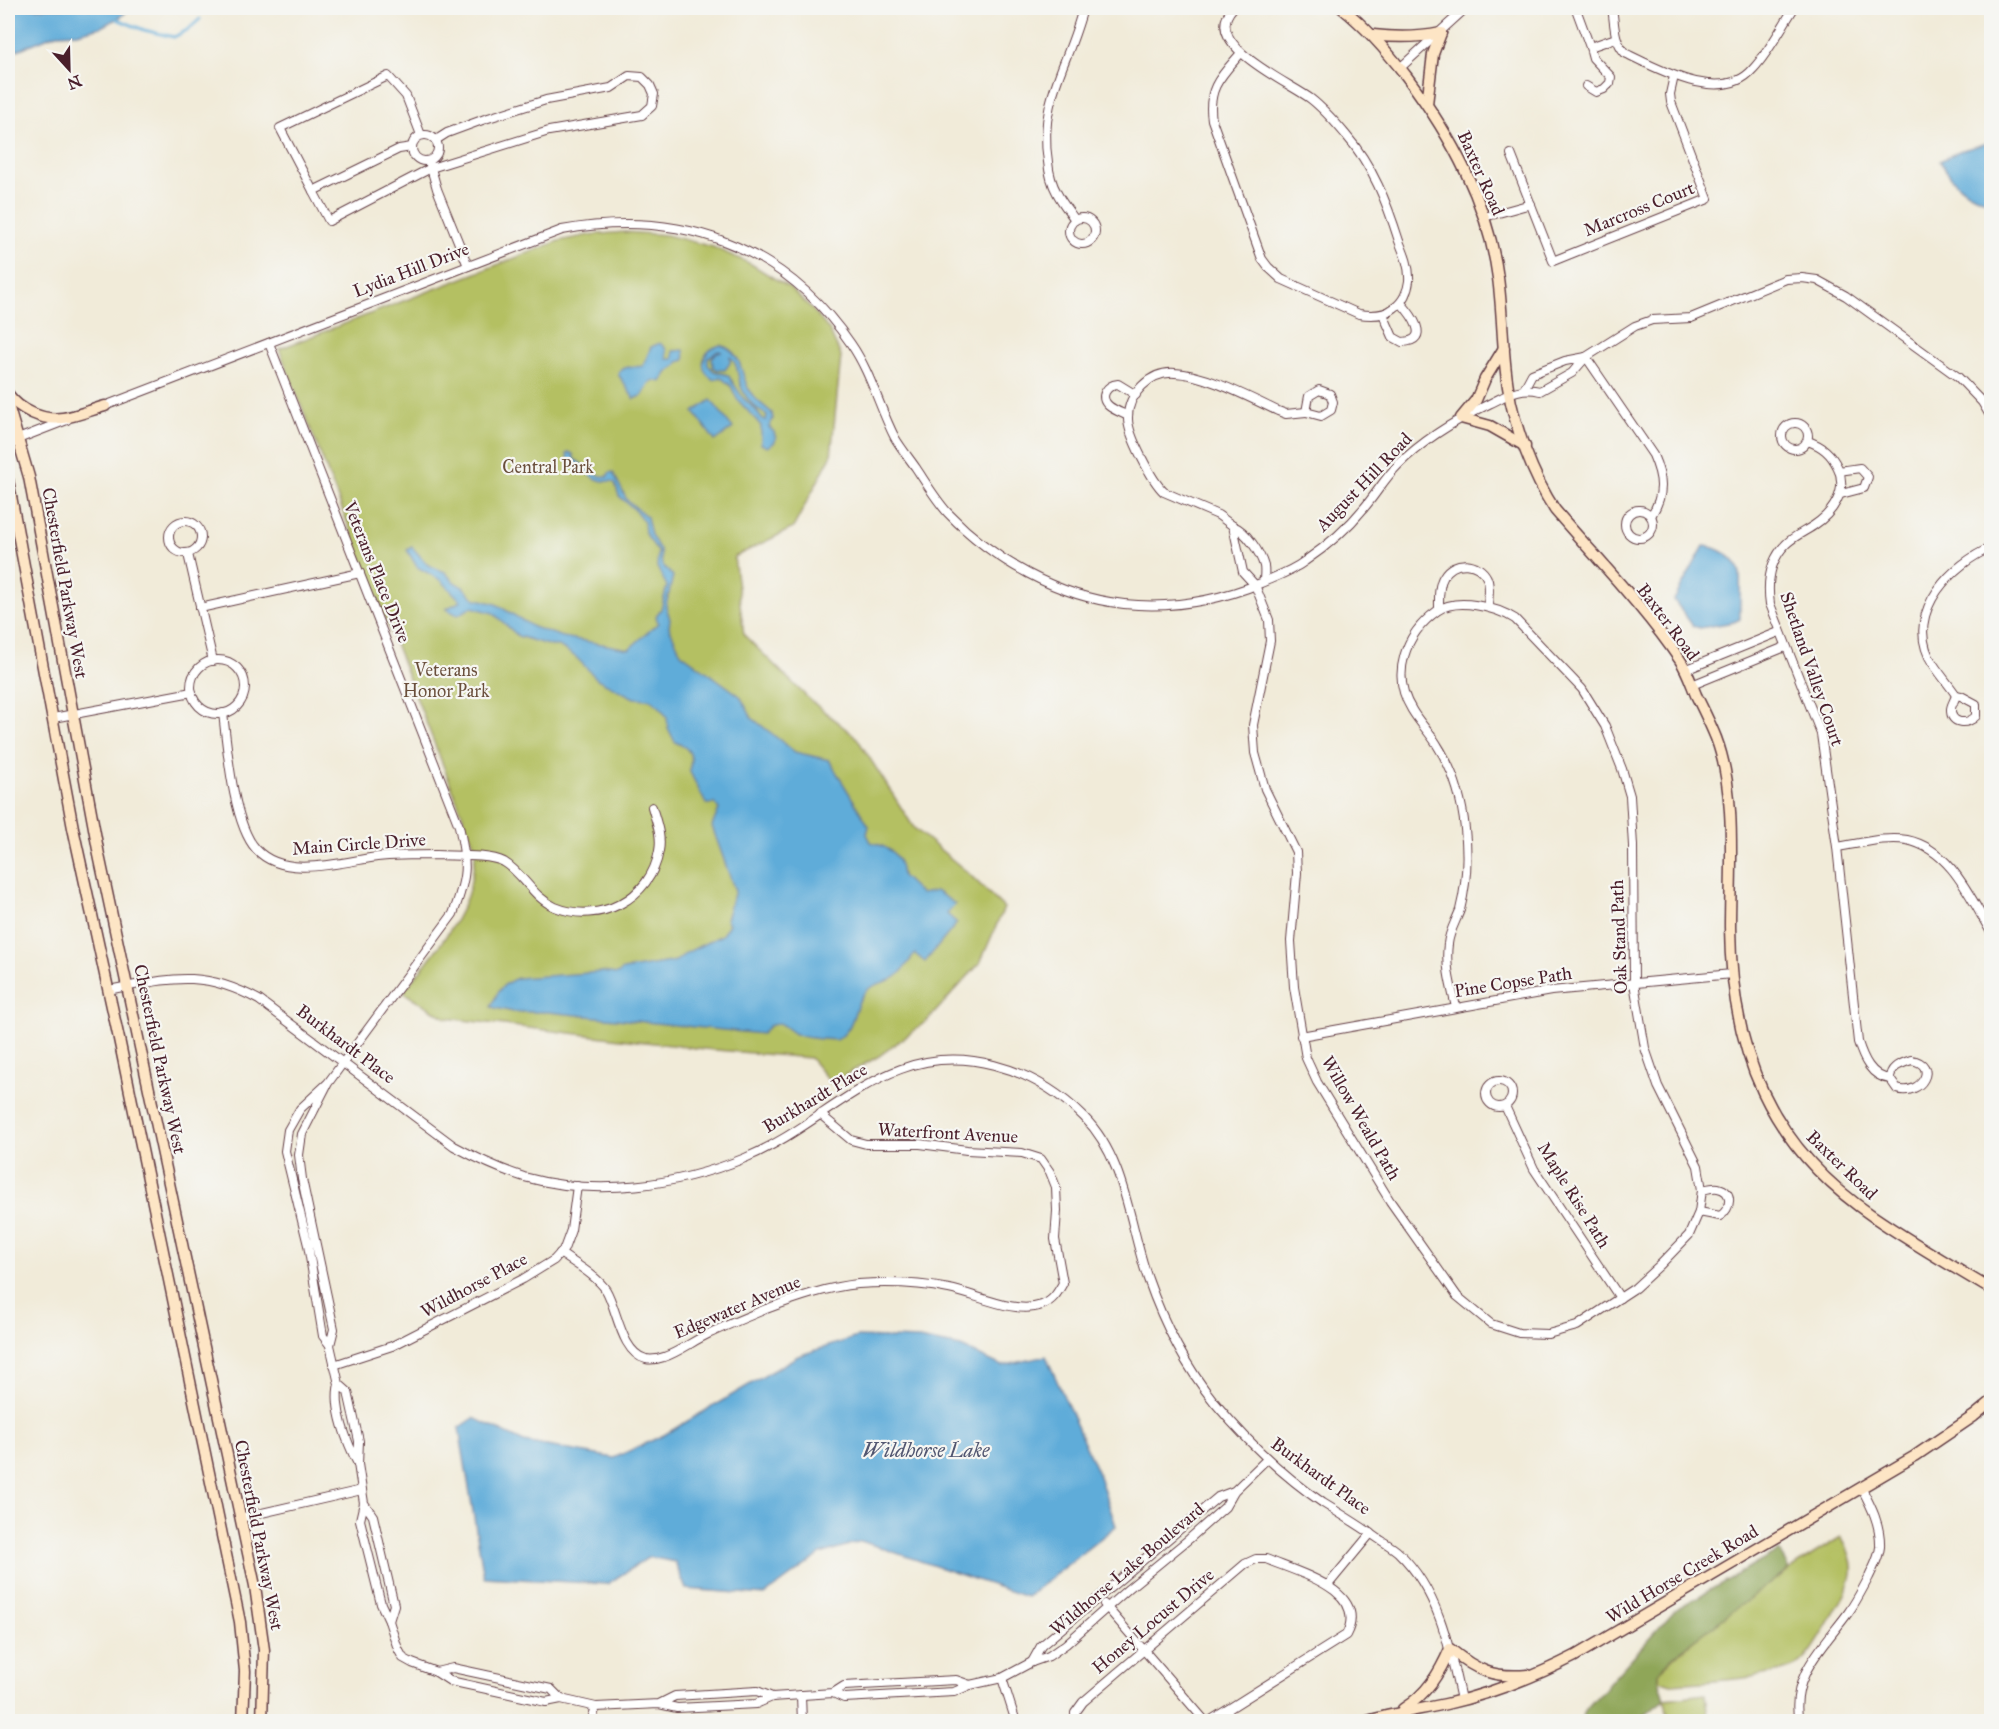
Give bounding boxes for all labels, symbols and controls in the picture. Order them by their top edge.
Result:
north arrow [39,39,99,99]
text: N [64,71,84,94]
street label: Baxter Road [1453,127,1509,219]
street label: Marcross Court [1580,177,1698,241]
street label: Lydia Hill Drive [350,238,472,302]
street label: August Hill Road [1311,428,1417,537]
park label: Central Park [502,456,594,478]
street label: Chesterfield Parkway West [37,486,93,681]
street label: Veterans Place Drive [338,497,415,646]
street label: Baxter Road [1632,579,1704,665]
street label: Shetland Valley Court [1775,589,1849,750]
park label: Veterans Honor Park [403,659,490,702]
street label: Main Circle Drive [291,828,427,860]
street label: Oak Stand Path [1606,879,1632,995]
street label: Chesterfield Parkway West [129,962,191,1156]
street label: Pine Copse Path [1453,962,1573,1002]
street label: Burkhardt Place [292,1000,400,1088]
street label: Willow Weald Path [1317,1052,1405,1184]
street label: Burkhardt Place [759,1058,871,1138]
street label: Waterfront Avenue [877,1118,1019,1148]
street label: Baxter Road [1802,1126,1882,1204]
street label: Maple Rise Path [1533,1138,1615,1252]
street label: Wildhorse Place [417,1248,531,1322]
street label: Edgewater Avenue [670,1270,804,1345]
street label: Burkhardt Place [1267,1432,1375,1520]
street label: Chesterfield Parkway West [230,1438,288,1633]
water label: Wildhorse Lake [862,1438,990,1462]
street label: Wildhorse Lake Boulevard [1045,1498,1209,1640]
street label: Wild Horse Creek Road [1602,1520,1762,1628]
street label: Honey Locust Drive [1088,1564,1218,1678]

